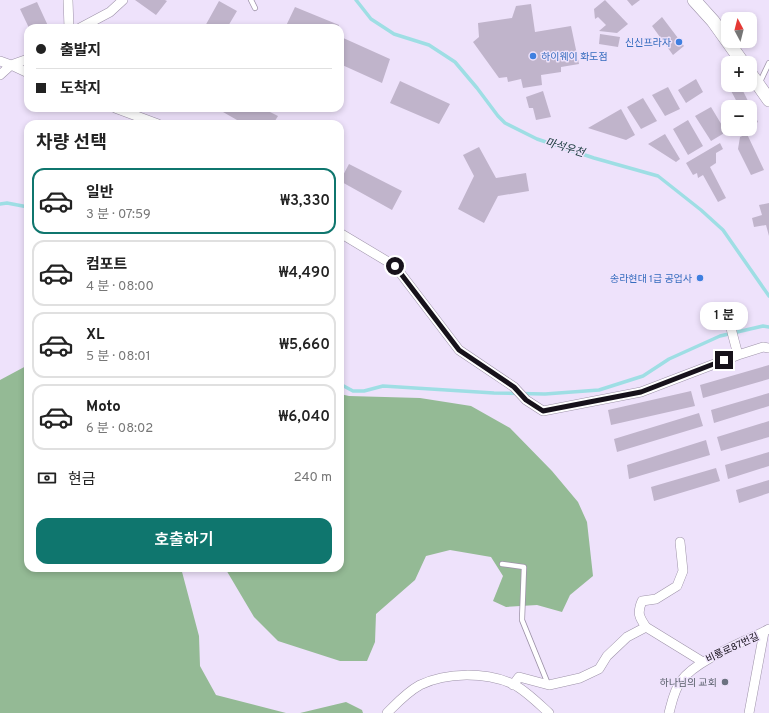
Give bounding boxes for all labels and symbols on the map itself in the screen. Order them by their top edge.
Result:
north arrow [721,12,757,48]
place label: 신신프라자 [625,37,672,50]
marker: 신신프라자 [674,37,684,47]
marker: 하이웨이 화도점 [528,51,538,61]
place label: 하이웨이 화도점 [541,51,608,64]
water label: 마석우천 [543,135,588,161]
route start [386,257,404,275]
place label: 송라현대 1급 공업사 [610,273,693,286]
marker: 송라현대 1급 공업사 [695,273,705,283]
callout: 1 분 [700,302,748,330]
route end [715,351,733,369]
street label: 비룡로87번길 [704,630,761,666]
place label: 하나님의 교회 [659,677,717,690]
marker: 하나님의 교회 [720,677,730,687]

